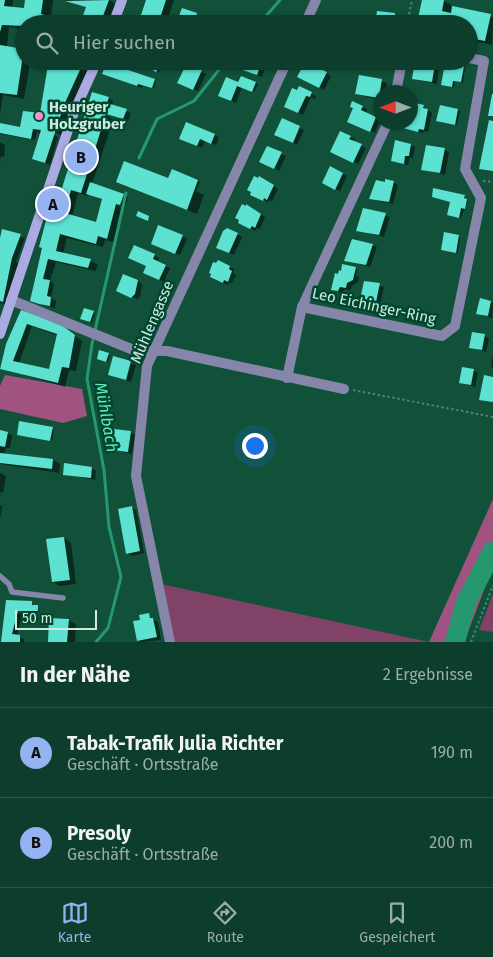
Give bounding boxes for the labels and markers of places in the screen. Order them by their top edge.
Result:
place label: Heuriger Holzgruber [49,98,126,133]
marker: Heuriger Holzgruber [33,110,45,122]
pin: B [65,138,97,176]
pin: A [37,185,69,223]

